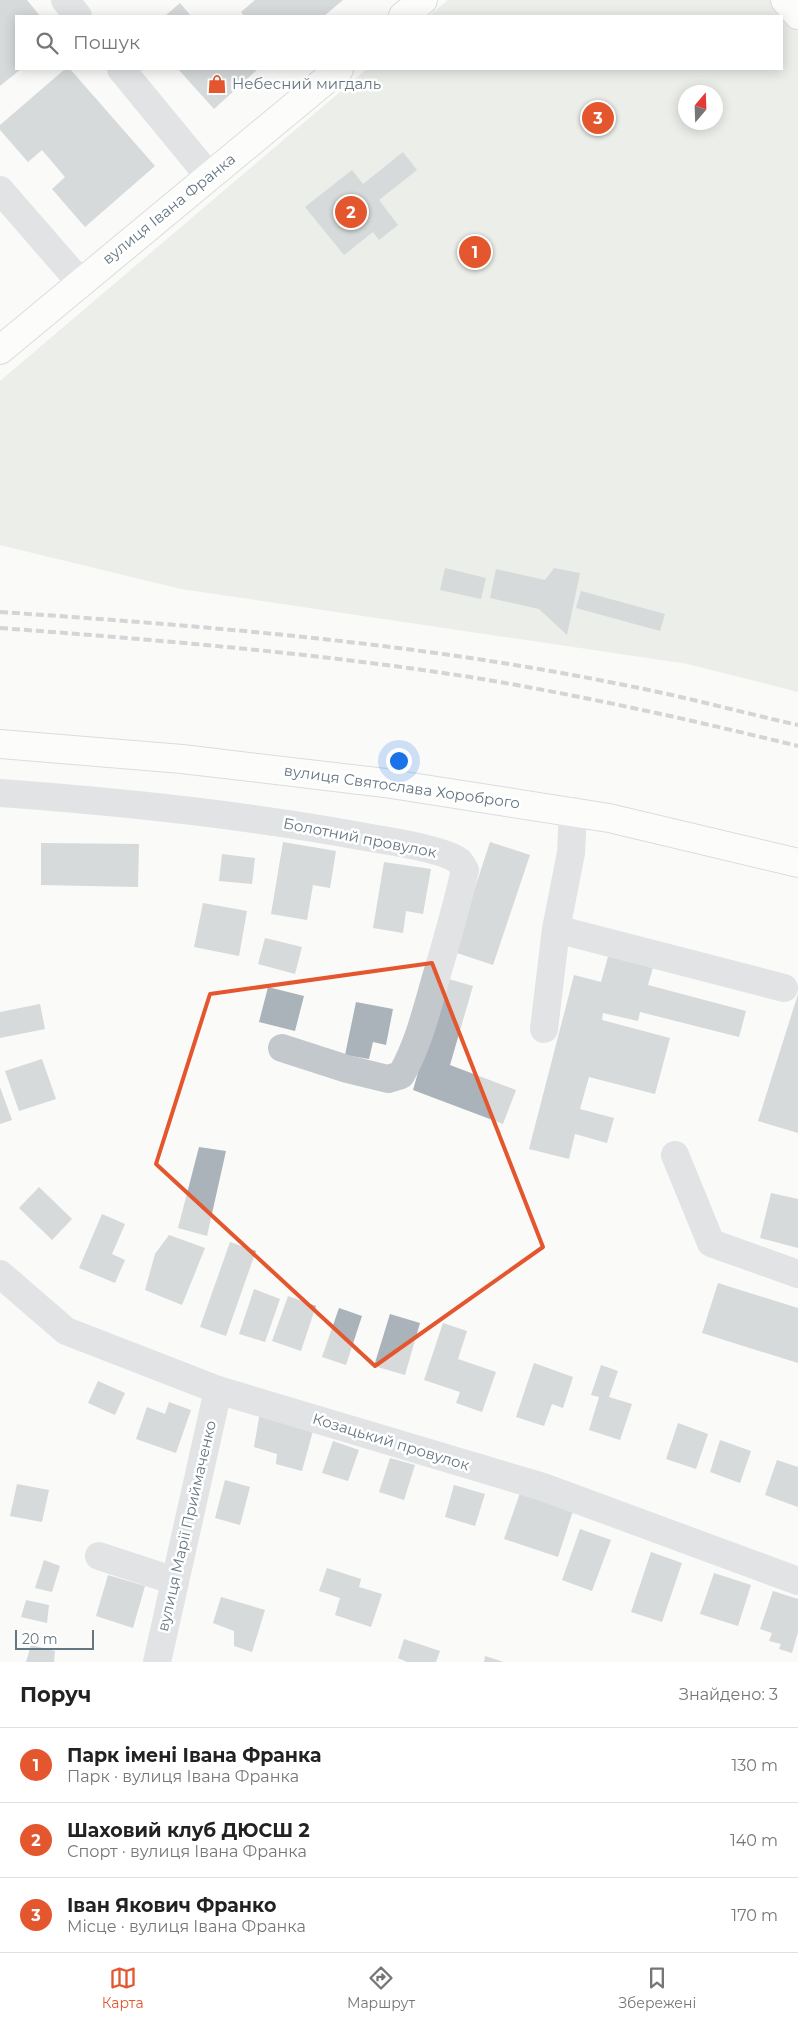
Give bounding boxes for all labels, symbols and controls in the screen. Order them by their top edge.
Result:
search box [15,15,783,70]
icon: search [33,29,61,57]
text: Пошук [73,31,140,54]
shop icon: Небесний мигдаль [206,73,228,95]
place label: Небесний мигдаль [232,74,381,93]
north arrow [678,85,723,130]
pin: 3 [582,99,614,137]
street label: вулиця Івана Франка [98,149,239,268]
pin: 2 [335,193,367,231]
pin: 1 [459,233,491,271]
your location [386,748,412,774]
street label: вулиця Святослава Хороброго [283,761,521,812]
street label: Болотний провулок [282,813,439,862]
street label: Козацький провулок [310,1409,472,1475]
street label: вулиця Марії Приймаченко [153,1418,220,1633]
scale bar [15,1627,94,1650]
text: 20 m [22,1630,58,1648]
text: Поруч [20,1682,91,1707]
text: Знайдено: 3 [679,1685,778,1704]
text: Парк імені Івана Франка [67,1744,321,1767]
text: 1 [33,1756,39,1775]
text: 130 m [731,1756,778,1775]
text: Парк · вулиця Івана Франка [67,1767,299,1786]
text: Шаховий клуб ДЮСШ 2 [67,1819,310,1842]
text: 2 [31,1831,41,1850]
text: 140 m [730,1831,778,1850]
text: Спорт · вулиця Івана Франка [67,1842,307,1861]
text: Іван Якович Франко [67,1894,276,1917]
text: 3 [31,1906,41,1925]
text: 170 m [731,1906,778,1925]
text: Місце · вулиця Івана Франка [67,1917,306,1936]
tab: Карта [102,1964,144,2012]
tab: Маршрут [347,1964,415,2012]
tab: Збережені [618,1964,696,2012]

